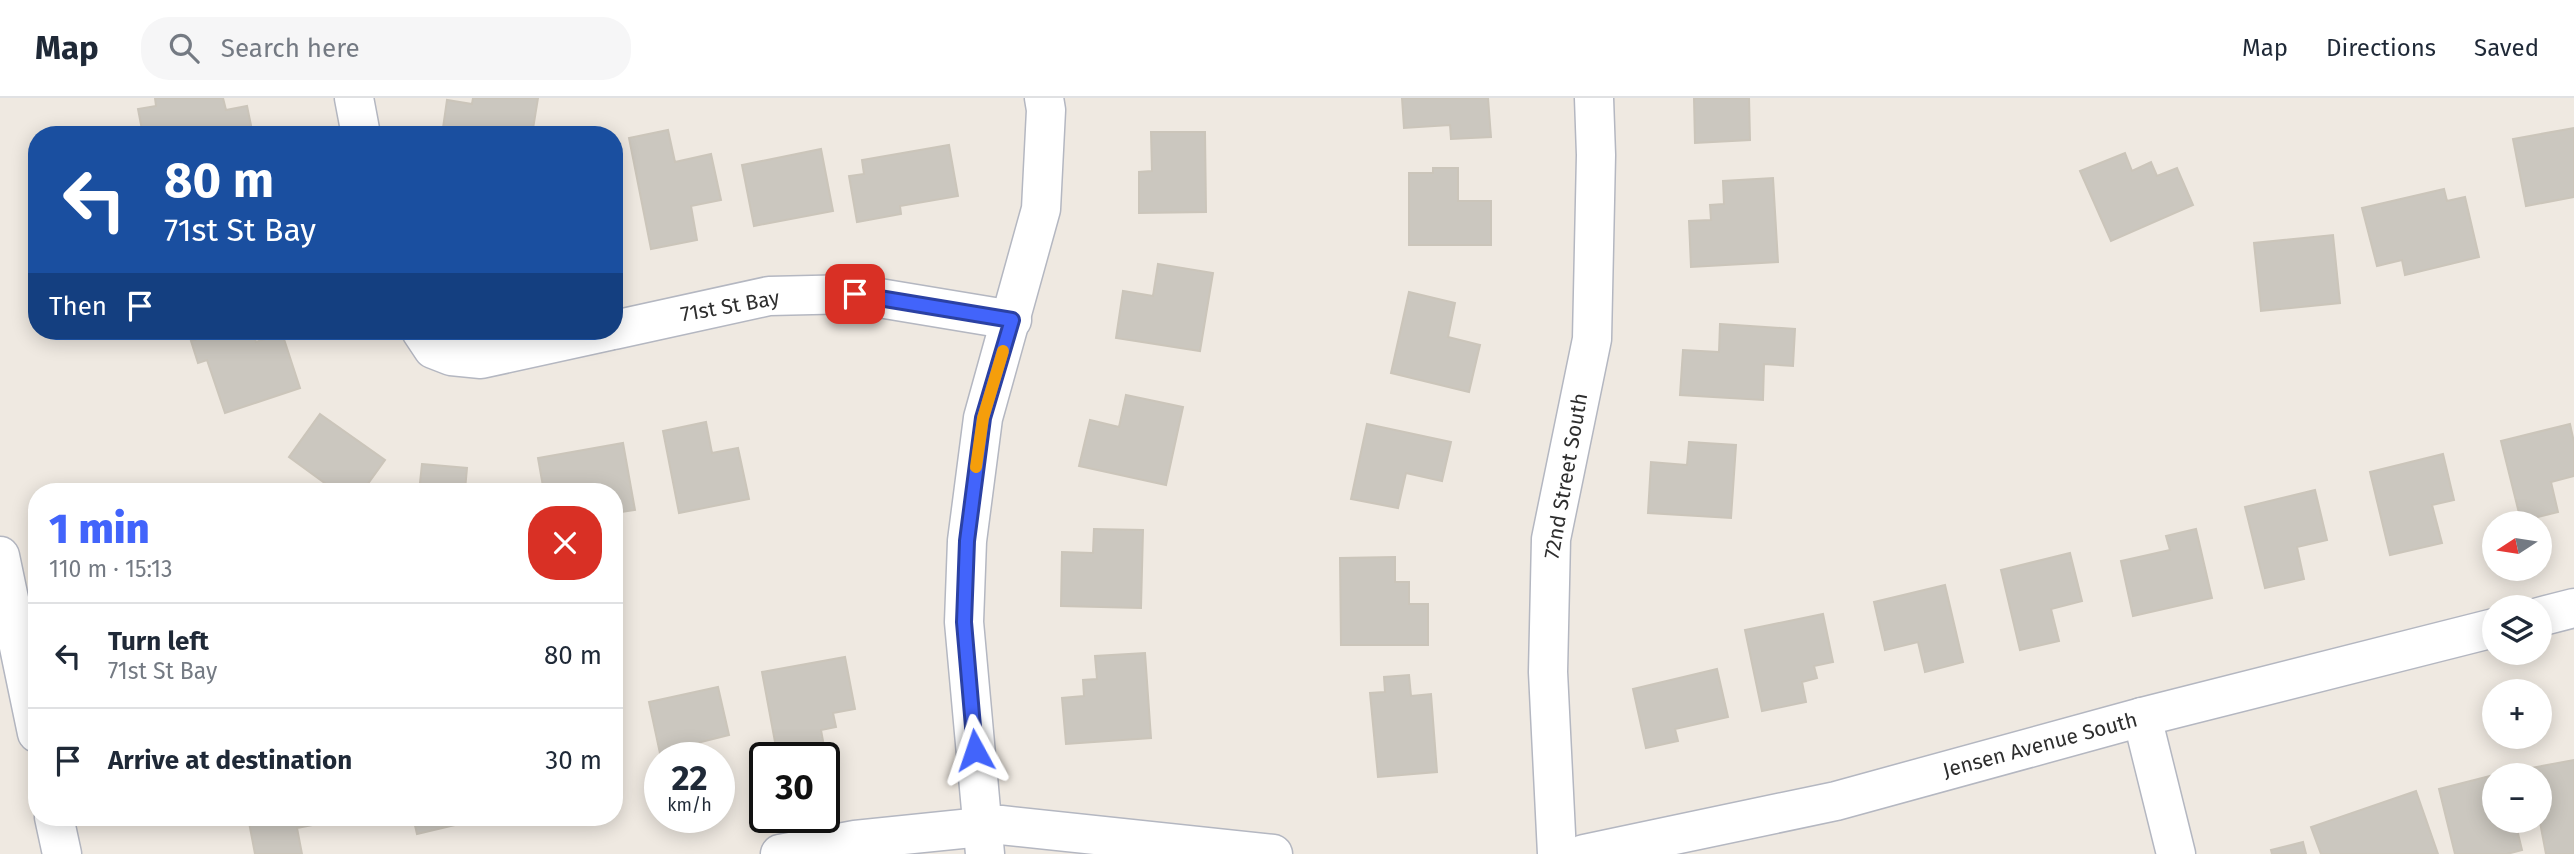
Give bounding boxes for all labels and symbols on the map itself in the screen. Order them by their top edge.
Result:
pin [825,264,885,324]
street label: 71st St Bay [679,284,782,327]
street label: 72nd Street South [1539,391,1593,561]
north arrow [2482,511,2552,581]
street label: Jensen Avenue South [1940,707,2140,783]
position arrow [938,713,1012,787]
speed limit sign: 30 [749,742,840,833]

